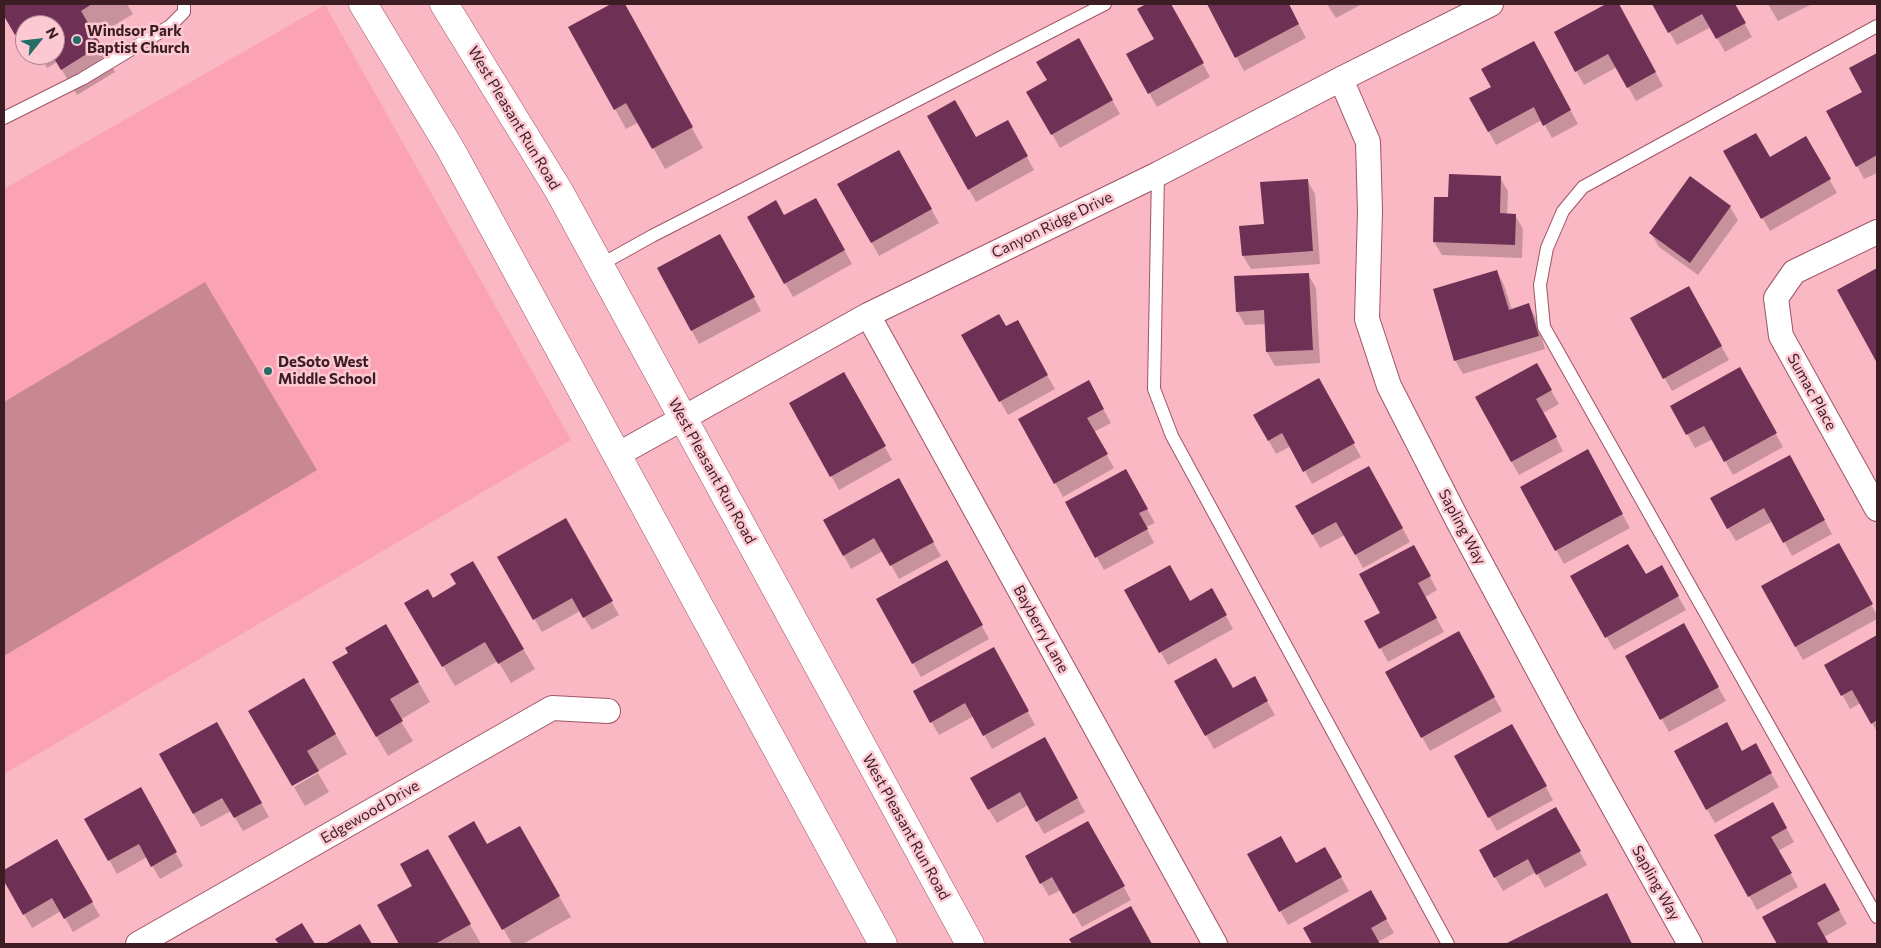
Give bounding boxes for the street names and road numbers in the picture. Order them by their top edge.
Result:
street label: West Pleasant Run Road [464,43,564,193]
street label: Canyon Ridge Drive [989,188,1115,262]
street label: Sumac Place [1784,351,1840,433]
street label: West Pleasant Run Road [664,395,760,547]
street label: Sapling Way [1435,486,1489,568]
street label: Bayberry Lane [1010,582,1072,676]
street label: West Pleasant Run Road [858,751,954,903]
street label: Edgewood Drive [318,777,422,847]
street label: Sapling Way [1628,842,1684,924]

